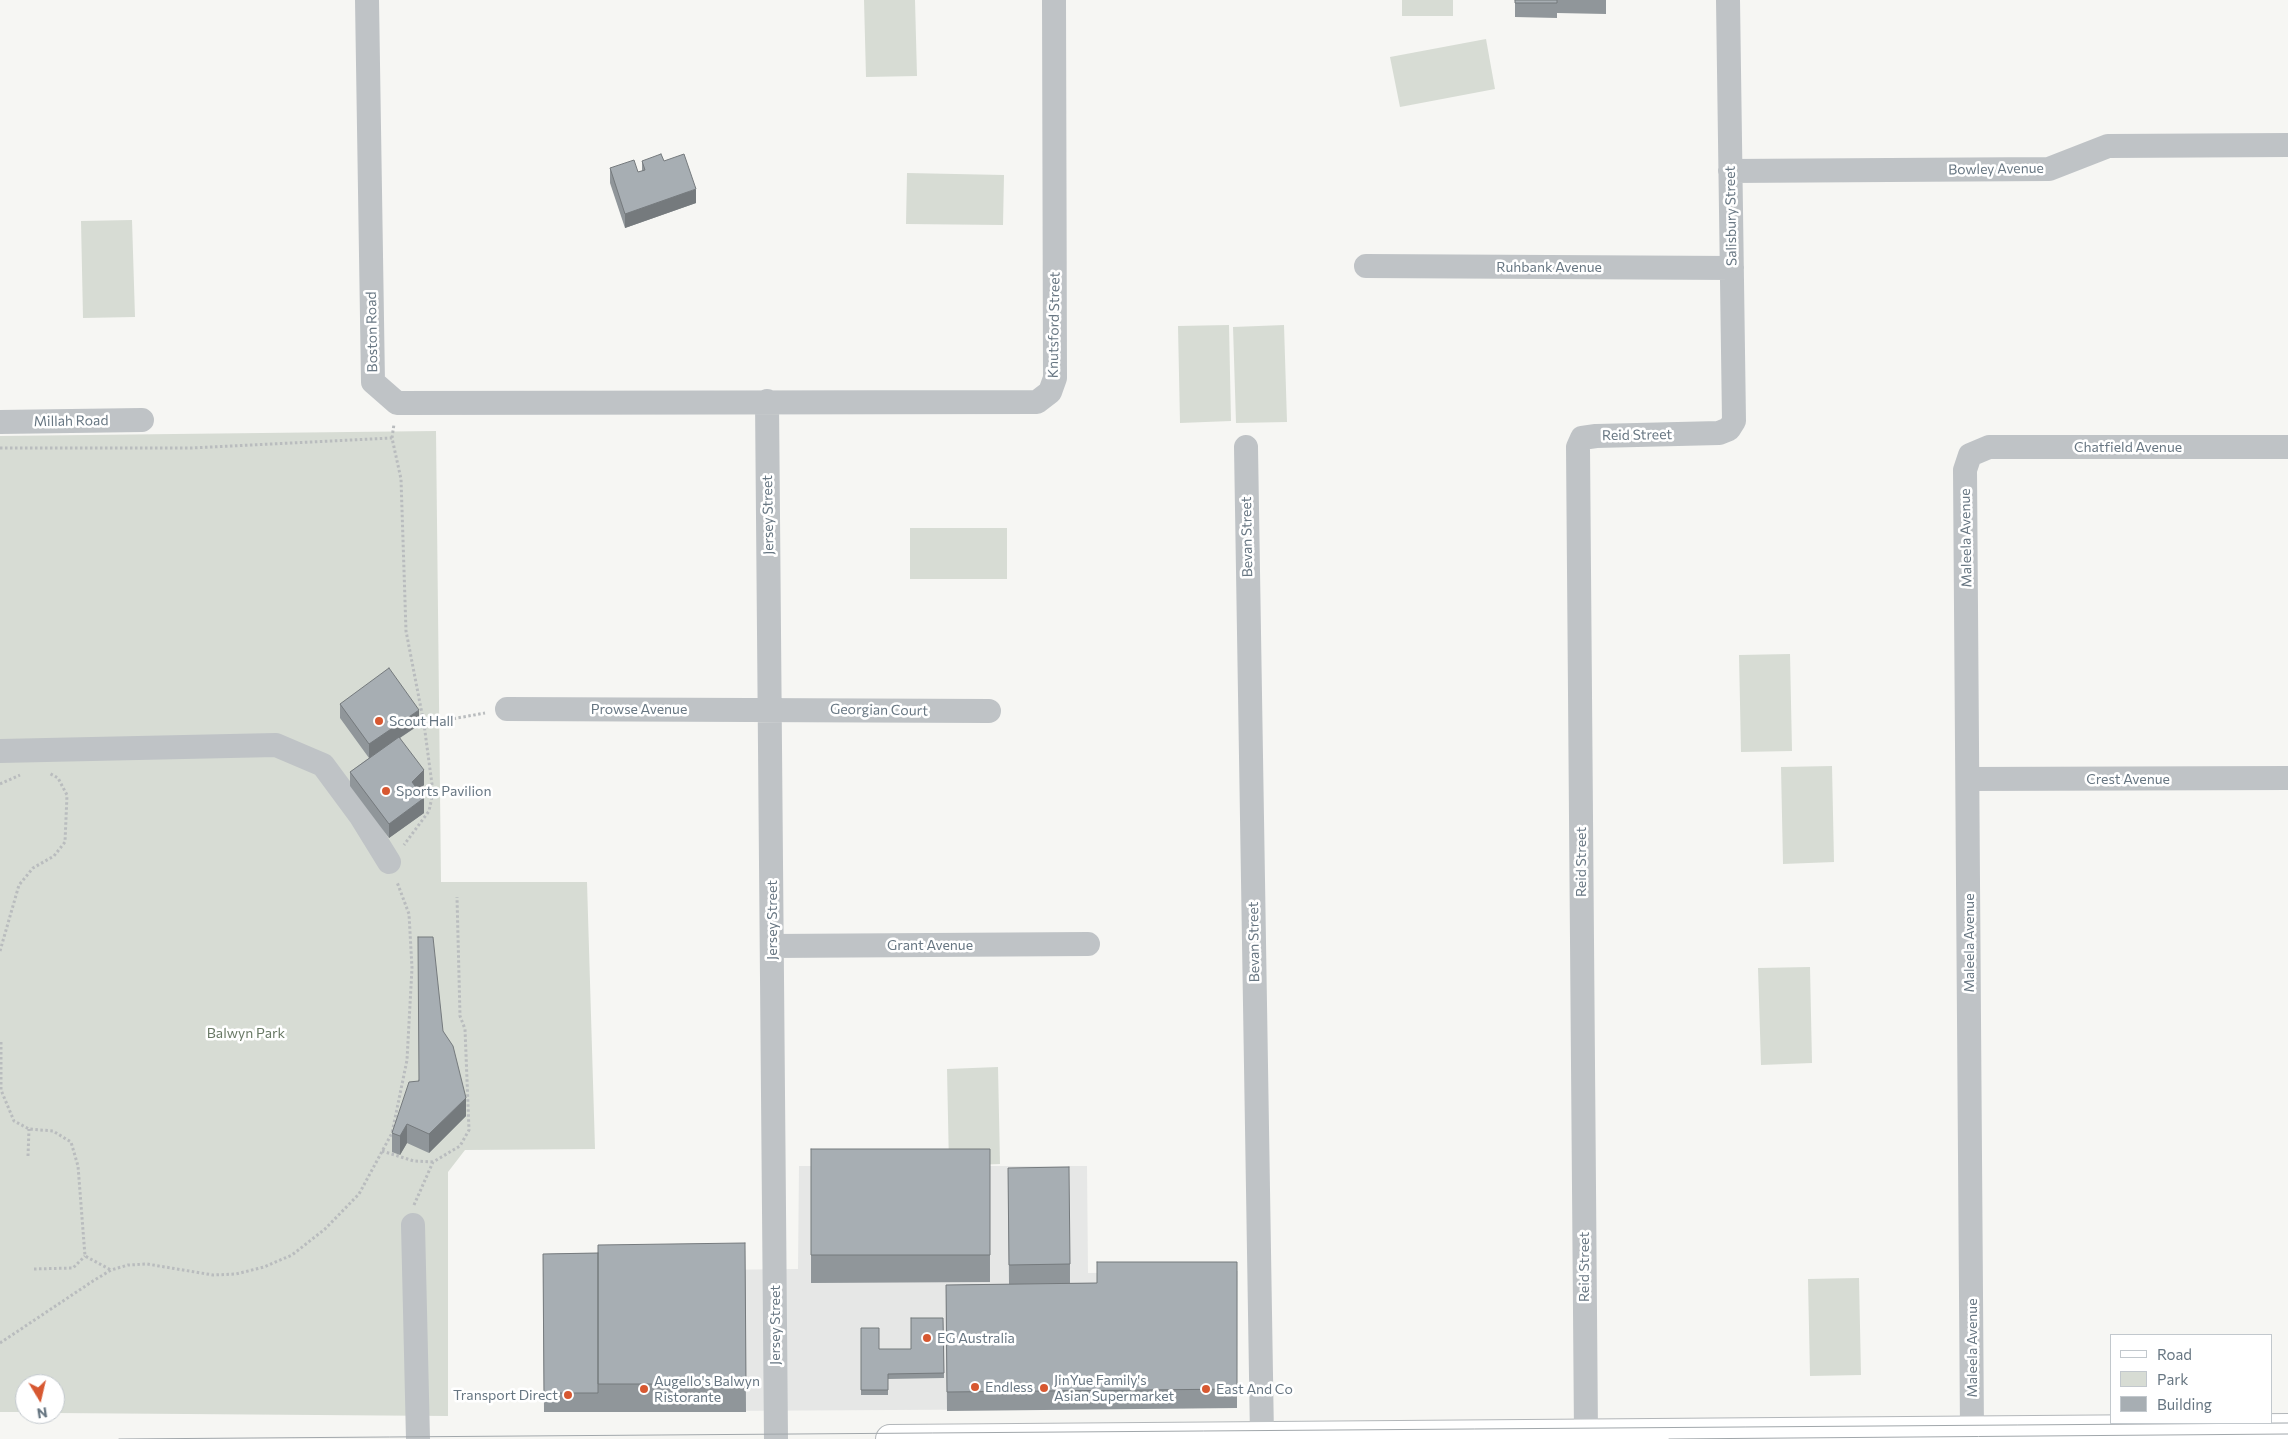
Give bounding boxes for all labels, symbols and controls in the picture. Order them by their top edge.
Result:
street label: Bowley Avenue [1948,160,2044,178]
street label: Salisbury Street [1722,166,1740,266]
street label: Ruhbank Avenue [1496,259,1602,275]
street label: Knutsford Street [1045,272,1063,378]
street label: Boston Road [363,291,381,373]
street label: Millah Road [33,412,109,430]
street label: Reid Street [1602,426,1672,444]
street label: Chatfield Avenue [2074,439,2182,455]
street label: Jersey Street [759,475,777,555]
street label: Maleela Avenue [1957,488,1975,588]
street label: Bevan Street [1238,496,1256,578]
street label: Prowse Avenue [591,701,687,717]
street label: Georgian Court [830,701,928,719]
place label: Scout Hall [389,713,454,729]
marker: Scout Hall [373,715,385,727]
street label: Crest Avenue [2086,771,2170,787]
place label: Sports Pavilion [396,783,492,799]
marker: Sports Pavilion [380,785,392,797]
street label: Reid Street [1573,827,1589,897]
street label: Jersey Street [764,880,780,960]
street label: Maleela Avenue [1961,893,1977,993]
street label: Bevan Street [1245,901,1263,983]
street label: Grant Avenue [887,937,973,953]
park label: Balwyn Park [207,1025,285,1041]
street label: Reid Street [1576,1232,1592,1302]
street label: Jersey Street [767,1285,783,1365]
street label: Maleela Avenue [1964,1298,1980,1398]
place label: EG Australia [937,1330,1015,1346]
marker: EG Australia [921,1332,933,1344]
legend [2110,1334,2273,1424]
text: Road [2157,1345,2192,1363]
text: Park [2157,1370,2188,1388]
place label: JinYue Family's Asian Supermarket [1054,1372,1174,1404]
place label: Augello's Balwyn Ristorante [654,1373,760,1405]
north arrow [15,1374,65,1424]
place label: Endless [985,1379,1033,1395]
marker: Endless [969,1381,981,1393]
place label: East And Co [1216,1381,1293,1397]
marker: JinYue Family's Asian Supermarket [1038,1382,1050,1394]
marker: Augello's Balwyn Ristorante [638,1383,650,1395]
marker: East And Co [1200,1383,1212,1395]
place label: Transport Direct [453,1387,558,1403]
marker: Transport Direct [562,1389,574,1401]
text: Building [2157,1395,2212,1413]
text: N [36,1404,49,1423]

